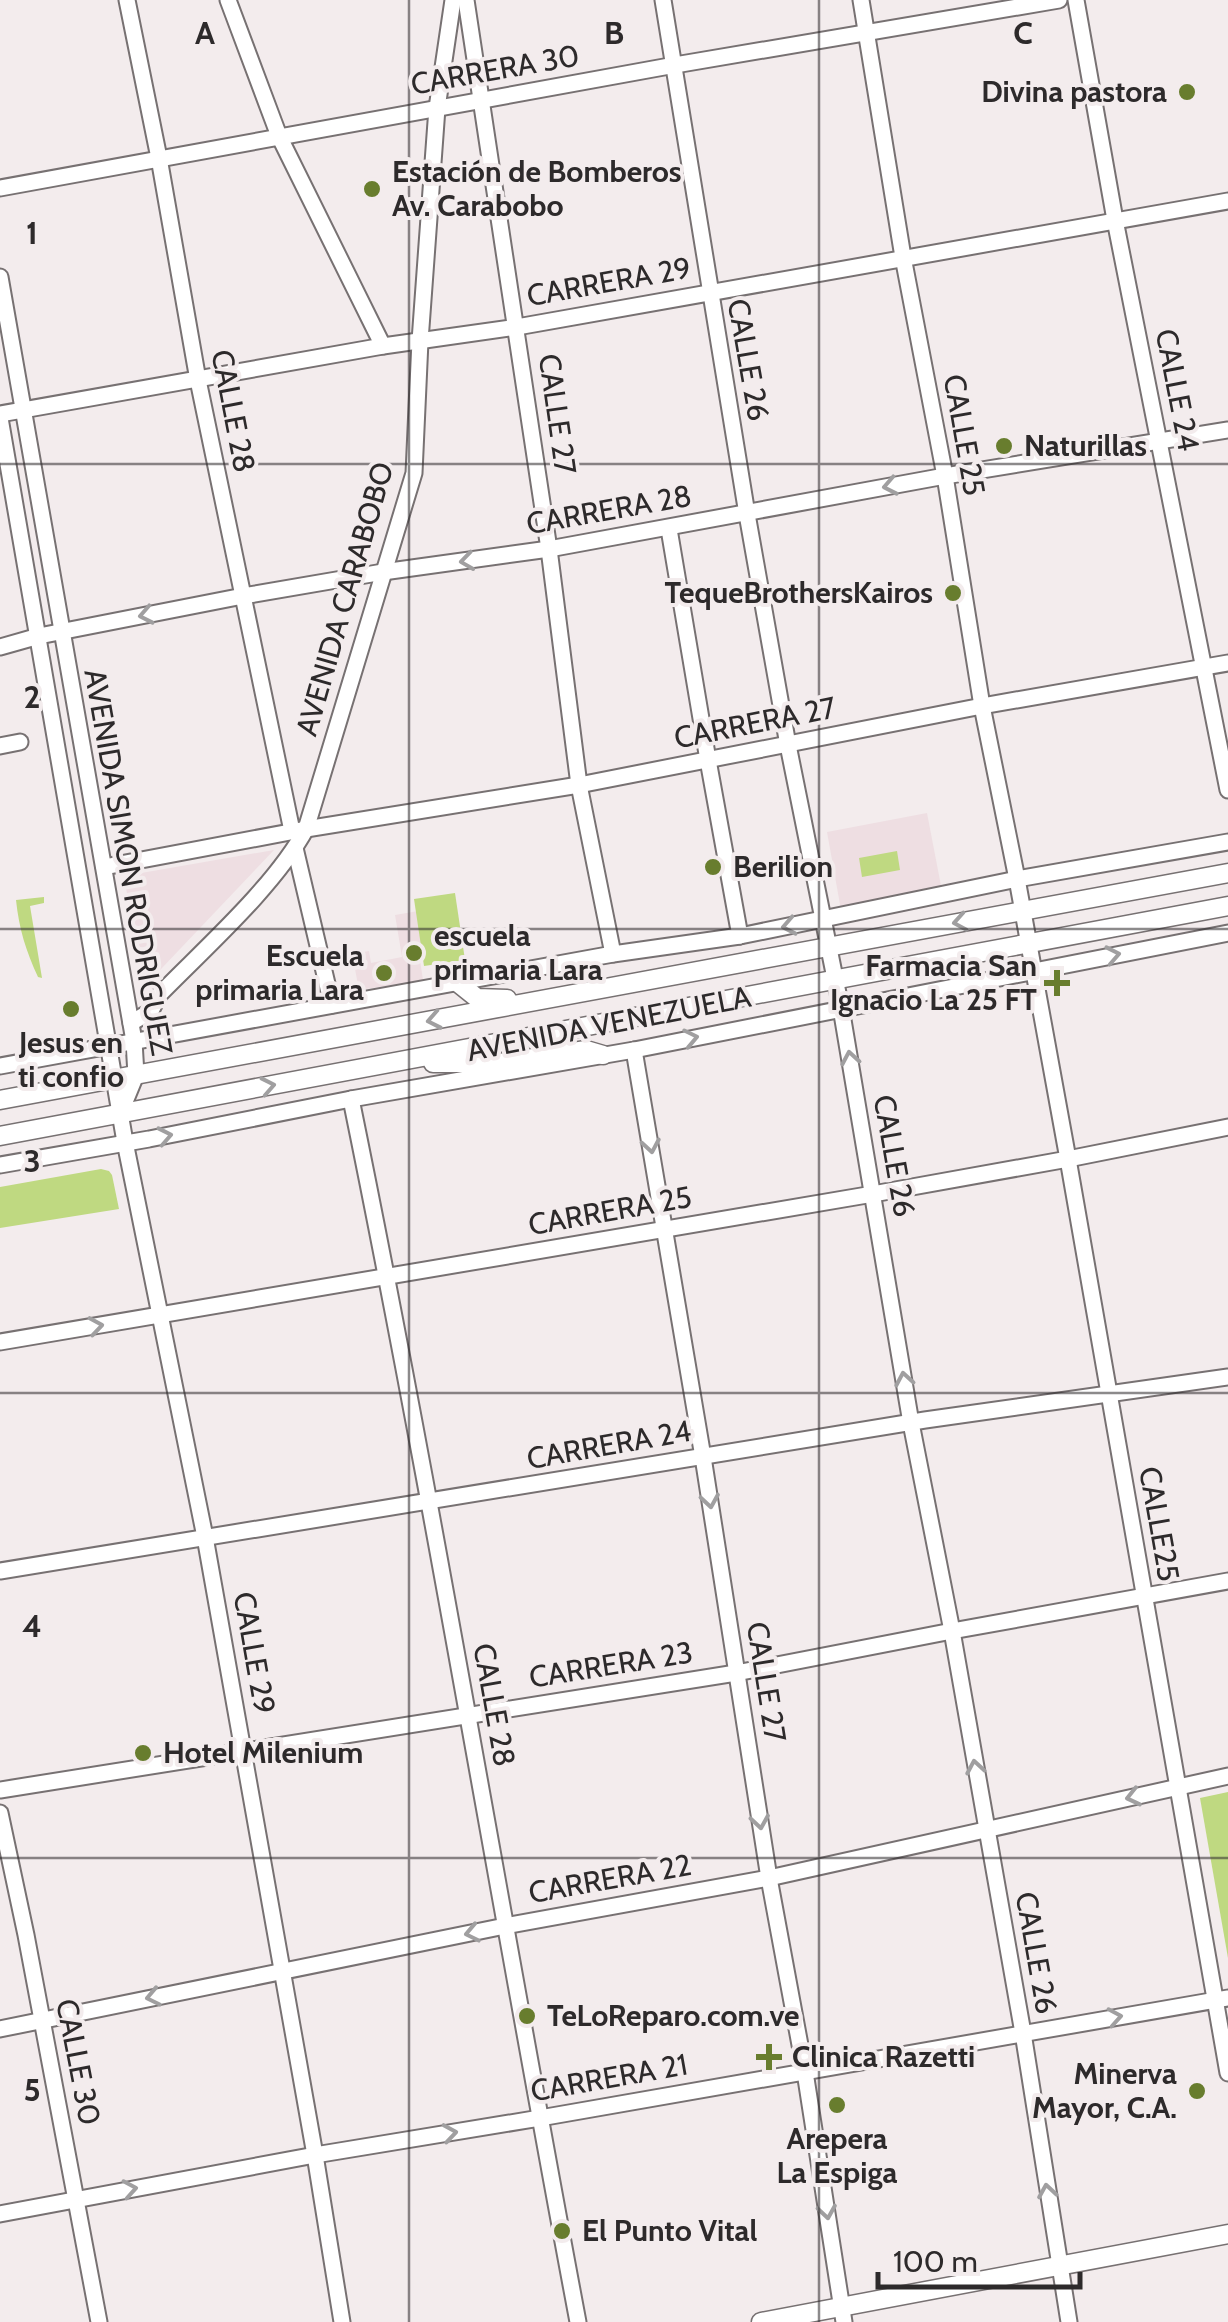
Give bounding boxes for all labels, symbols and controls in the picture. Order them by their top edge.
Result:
text: A [195,13,215,52]
text: B [604,13,624,52]
text: C [1013,13,1033,52]
street label: CARRERA 30 [408,37,582,103]
place label: Divina pastora [981,73,1167,110]
marker: Divina pastora [1176,81,1198,103]
place label: Estación de Bomberos Av. Carabobo [392,153,682,224]
marker: Estación de Bomberos Av. Carabobo [361,178,383,200]
text: 1 [26,213,38,252]
street label: CARRERA 29 [524,249,694,314]
street label: CALLE 26 [720,296,777,424]
street label: CALLE 24 [1148,326,1207,454]
street label: CALLE 28 [203,346,264,475]
street label: CALLE 27 [531,351,584,477]
street label: CALLE 25 [936,371,993,498]
place label: Naturillas [1024,427,1147,464]
marker: Naturillas [993,435,1015,457]
street label: AVENIDA CARABOBO [288,458,401,740]
one-way arrow [882,475,899,496]
street label: CARRERA 28 [523,477,694,542]
one-way arrow [458,549,475,570]
place label: TequeBrothersKairos [665,574,933,611]
marker: TequeBrothersKairos [942,582,964,604]
one-way arrow [138,604,155,625]
street label: AVENIDA SIMON RODRIGUEZ [76,666,181,1058]
text: 2 [24,677,40,716]
street label: CARRERA 27 [671,689,839,756]
place label: Berilion [733,848,833,885]
marker: Berilion [702,856,724,878]
one-way arrow [952,911,968,932]
one-way arrow [780,915,797,936]
place label: escuela primaria Lara [434,917,603,988]
place label: Escuela primaria Lara [195,937,364,1008]
marker: escuela primaria Lara [403,942,425,964]
one-way arrow [1105,945,1121,966]
place label: Farmacia San Ignacio La 25 FT [830,947,1037,1018]
marker: Escuela primaria Lara [373,962,395,984]
marker: Farmacia San Ignacio La 25 FT [1046,972,1068,994]
street label: AVENIDA VENEZUELA [464,978,754,1069]
marker: Jesus en ti confio [60,998,82,1020]
one-way arrow [426,1009,442,1030]
place label: Jesus en ti confio [18,1024,124,1095]
one-way arrow [682,1029,699,1050]
one-way arrow [840,1050,861,1067]
one-way arrow [260,1076,276,1097]
street label: CALLE 26 [866,1092,923,1220]
one-way arrow [157,1126,173,1147]
one-way arrow [640,1138,661,1154]
text: 3 [23,1141,41,1180]
street label: CARRERA 25 [525,1178,694,1243]
one-way arrow [88,1316,104,1337]
one-way arrow [894,1371,915,1387]
street label: CARRERA 24 [524,1412,694,1477]
street label: CALLE25 [1131,1464,1188,1584]
one-way arrow [698,1493,719,1510]
street label: CALLE 29 [226,1589,283,1717]
text: 4 [22,1606,42,1645]
street label: CALLE 27 [739,1619,794,1745]
street label: CARRERA 23 [527,1633,695,1696]
street label: CALLE 28 [465,1640,524,1769]
place label: Hotel Milenium [163,1734,363,1771]
marker: Hotel Milenium [132,1742,154,1764]
one-way arrow [965,1759,986,1776]
one-way arrow [1125,1785,1142,1806]
one-way arrow [749,1814,770,1831]
street label: CARRERA 22 [526,1846,694,1911]
street label: CALLE 26 [1008,1889,1065,2017]
one-way arrow [464,1921,481,1942]
one-way arrow [145,1985,162,2006]
street label: CALLE 30 [48,1996,109,2128]
place label: TeLoReparo.com.ve [547,1997,800,2034]
marker: TeLoReparo.com.ve [516,2005,538,2027]
one-way arrow [1107,2007,1123,2028]
place label: Clinica Razetti [792,2038,975,2075]
marker: Clinica Razetti [756,2044,782,2070]
street label: CARRERA 21 [528,2046,690,2109]
place label: Minerva Mayor, C.A. [1032,2055,1177,2126]
text: 5 [23,2070,41,2109]
marker: Minerva Mayor, C.A. [1186,2080,1208,2102]
marker: Arepera La Espiga [826,2094,848,2116]
place label: Arepera La Espiga [777,2120,897,2191]
one-way arrow [442,2123,458,2144]
one-way arrow [122,2179,138,2200]
one-way arrow [1038,2183,1059,2200]
one-way arrow [815,2203,836,2220]
place label: El Punto Vital [582,2212,757,2249]
marker: El Punto Vital [551,2220,573,2242]
scale bar [878,2227,1080,2289]
text: 100 m [893,2243,978,2280]

